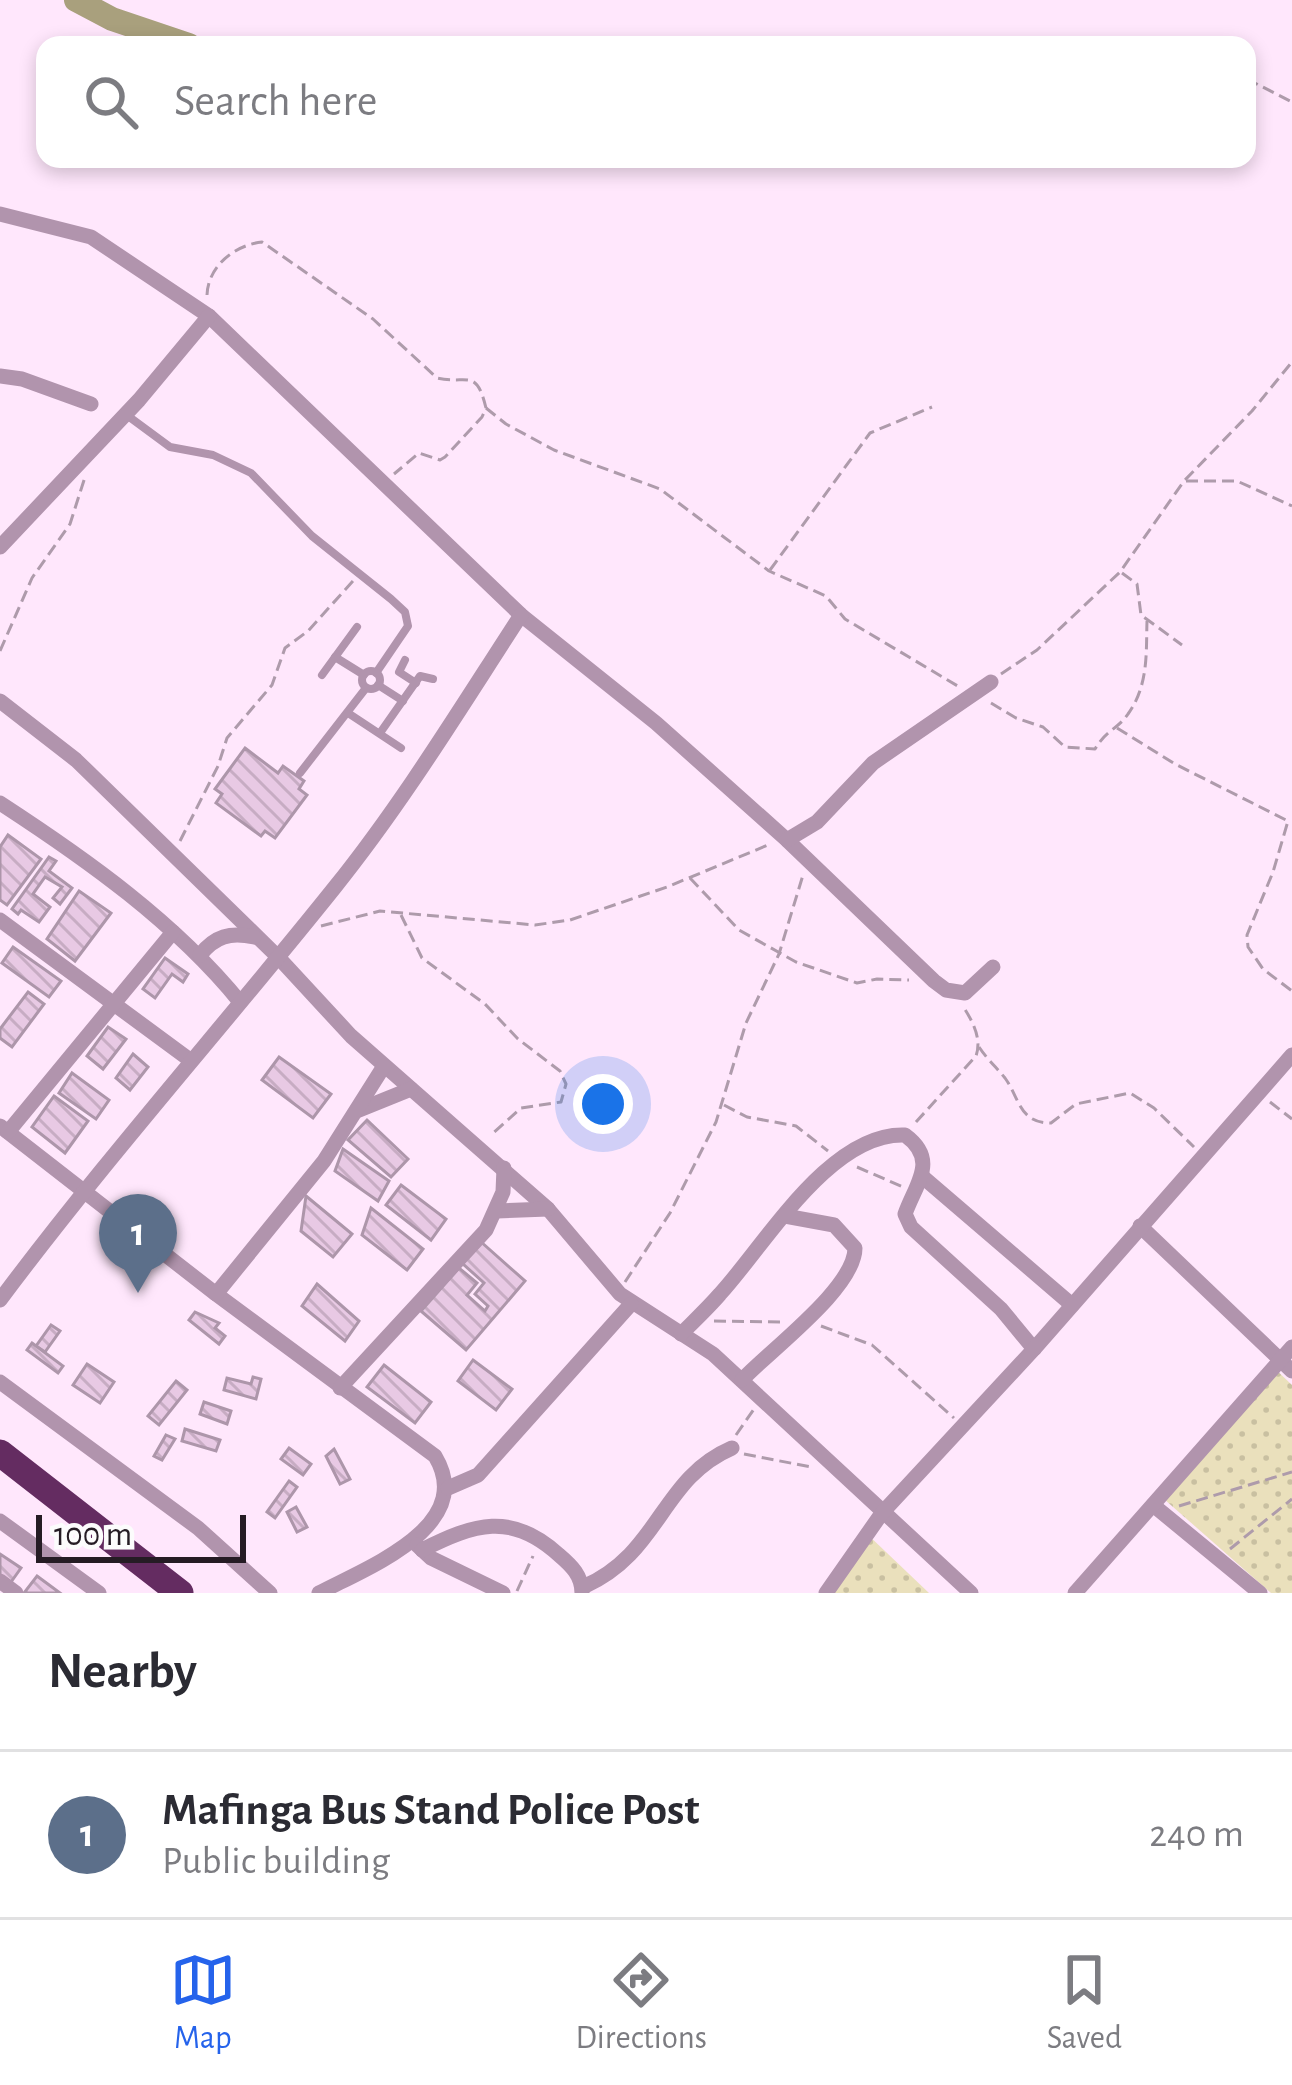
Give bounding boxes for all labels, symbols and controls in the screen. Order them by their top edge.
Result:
search box [36,36,1256,168]
icon: search [78,69,144,135]
text: Search here [174,79,377,124]
your location [573,1074,633,1134]
pin: 1 [99,1194,177,1293]
scale bar [36,1509,246,1562]
text: 100 m [54,1519,132,1552]
text: Nearby [48,1646,197,1697]
text: Mafinga Bus Stand Police Post [162,1788,700,1833]
text: 1 [80,1815,94,1854]
text: 240 m [1149,1815,1244,1854]
text: Public building [162,1842,390,1881]
tab: Map [170,1947,236,2059]
tab: Directions [575,1947,707,2059]
tab: Saved [1047,1947,1122,2059]

